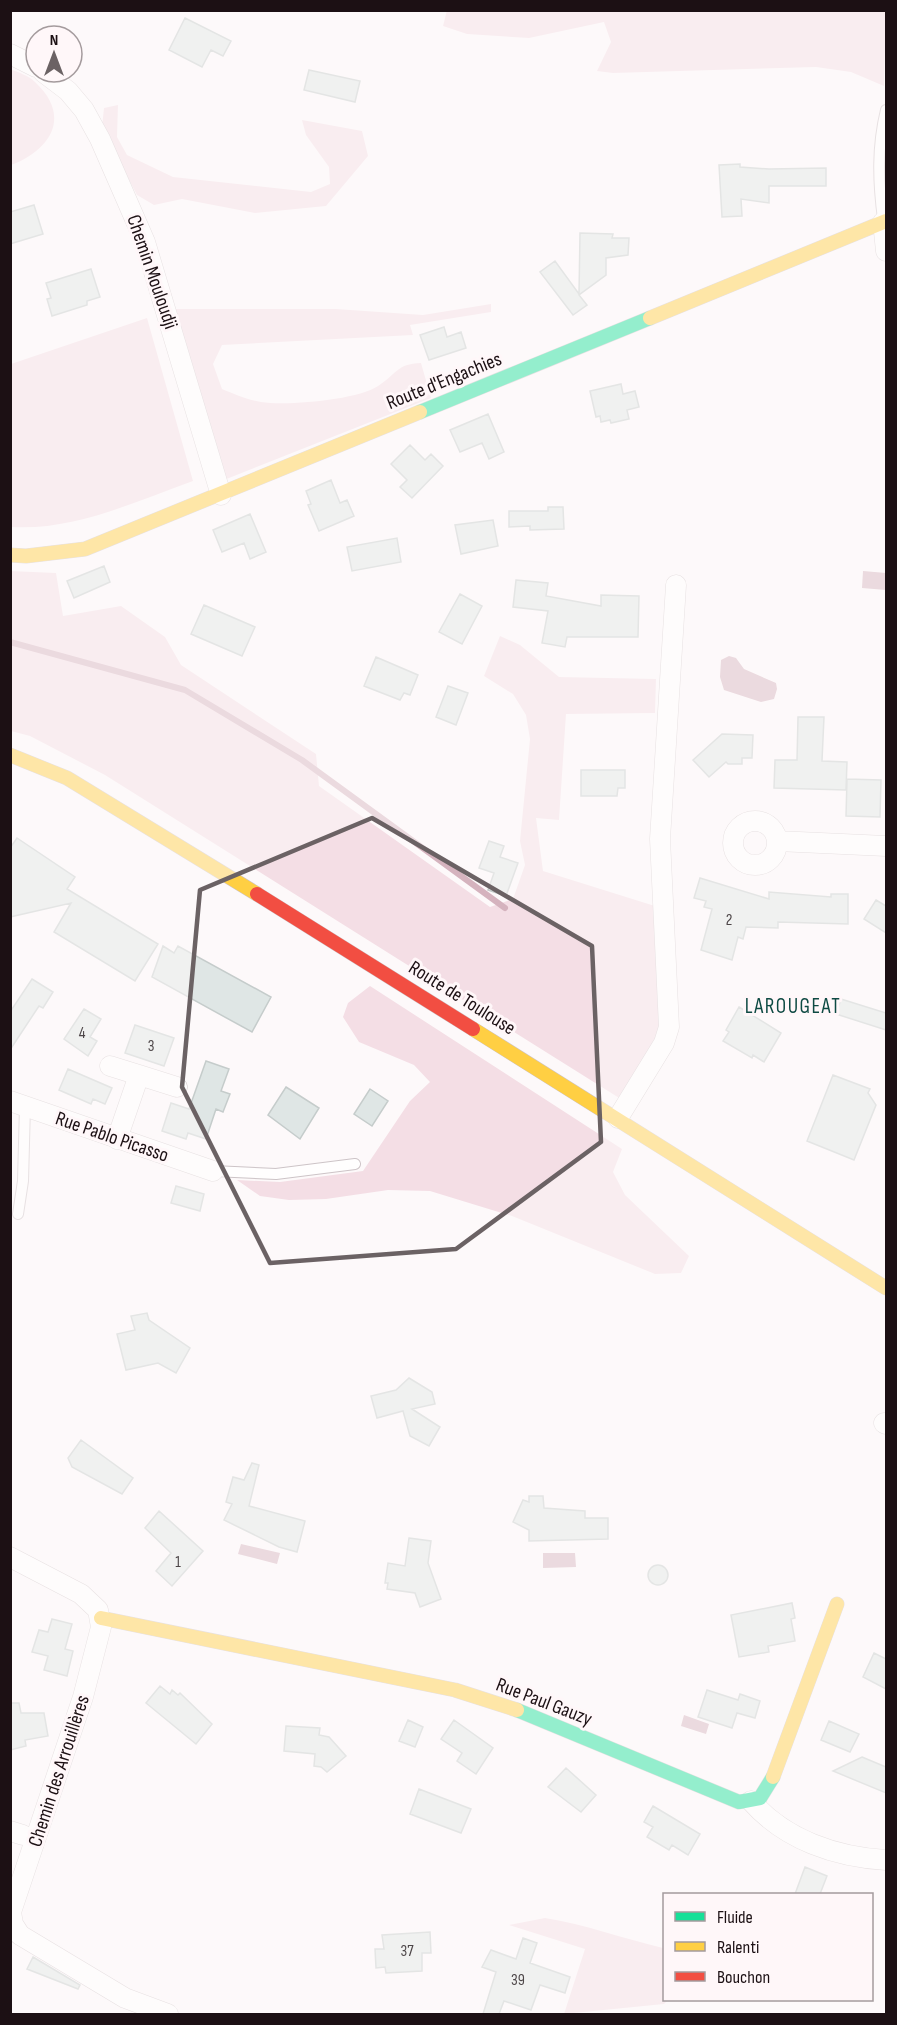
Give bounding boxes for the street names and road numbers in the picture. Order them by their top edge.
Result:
street label: Chemin Mouloudji [121,212,183,332]
street label: Route d'Engachies [383,347,505,415]
street label: Route de Toulouse [404,956,520,1040]
street label: Rue Pablo Picasso [52,1106,172,1168]
street label: Rue Paul Gauzy [493,1673,596,1731]
street label: Chemin des Arrouillères [23,1692,95,1850]

